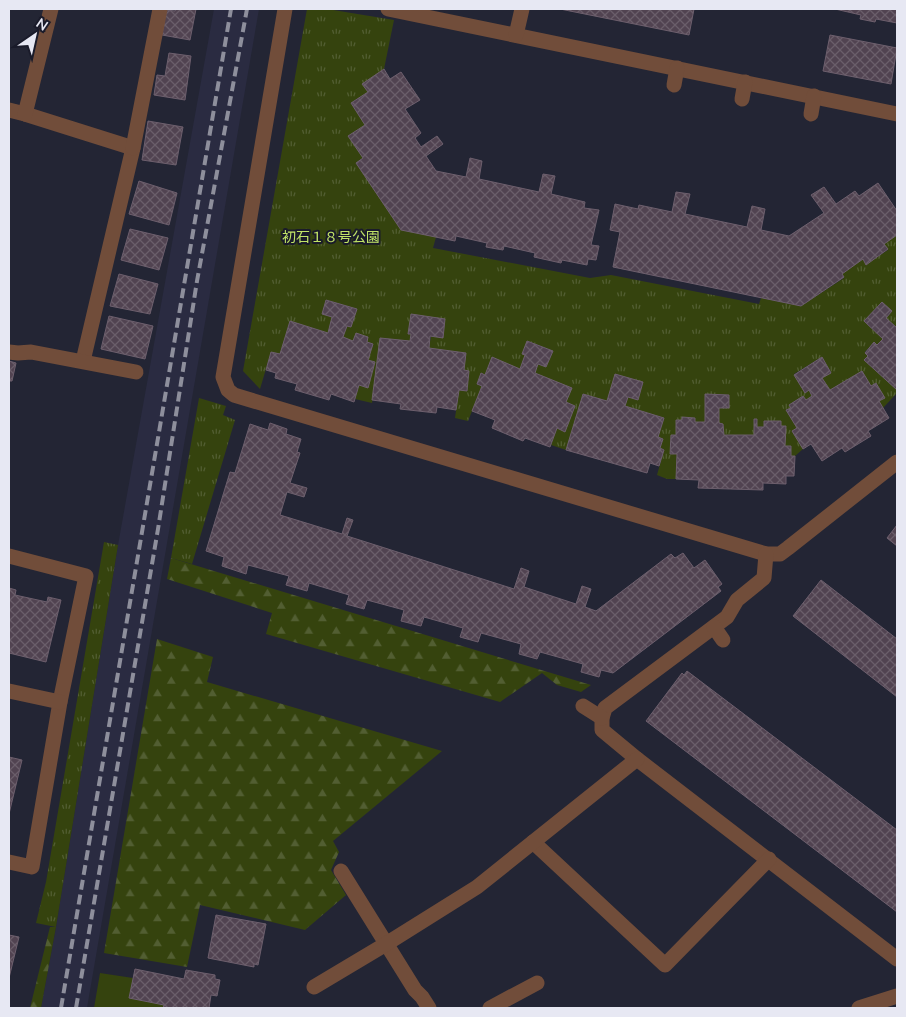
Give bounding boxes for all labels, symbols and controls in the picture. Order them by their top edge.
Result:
north arrow [10,10,60,60]
text: N [33,14,52,35]
park label: 初石１８号公園 [282,228,380,246]

